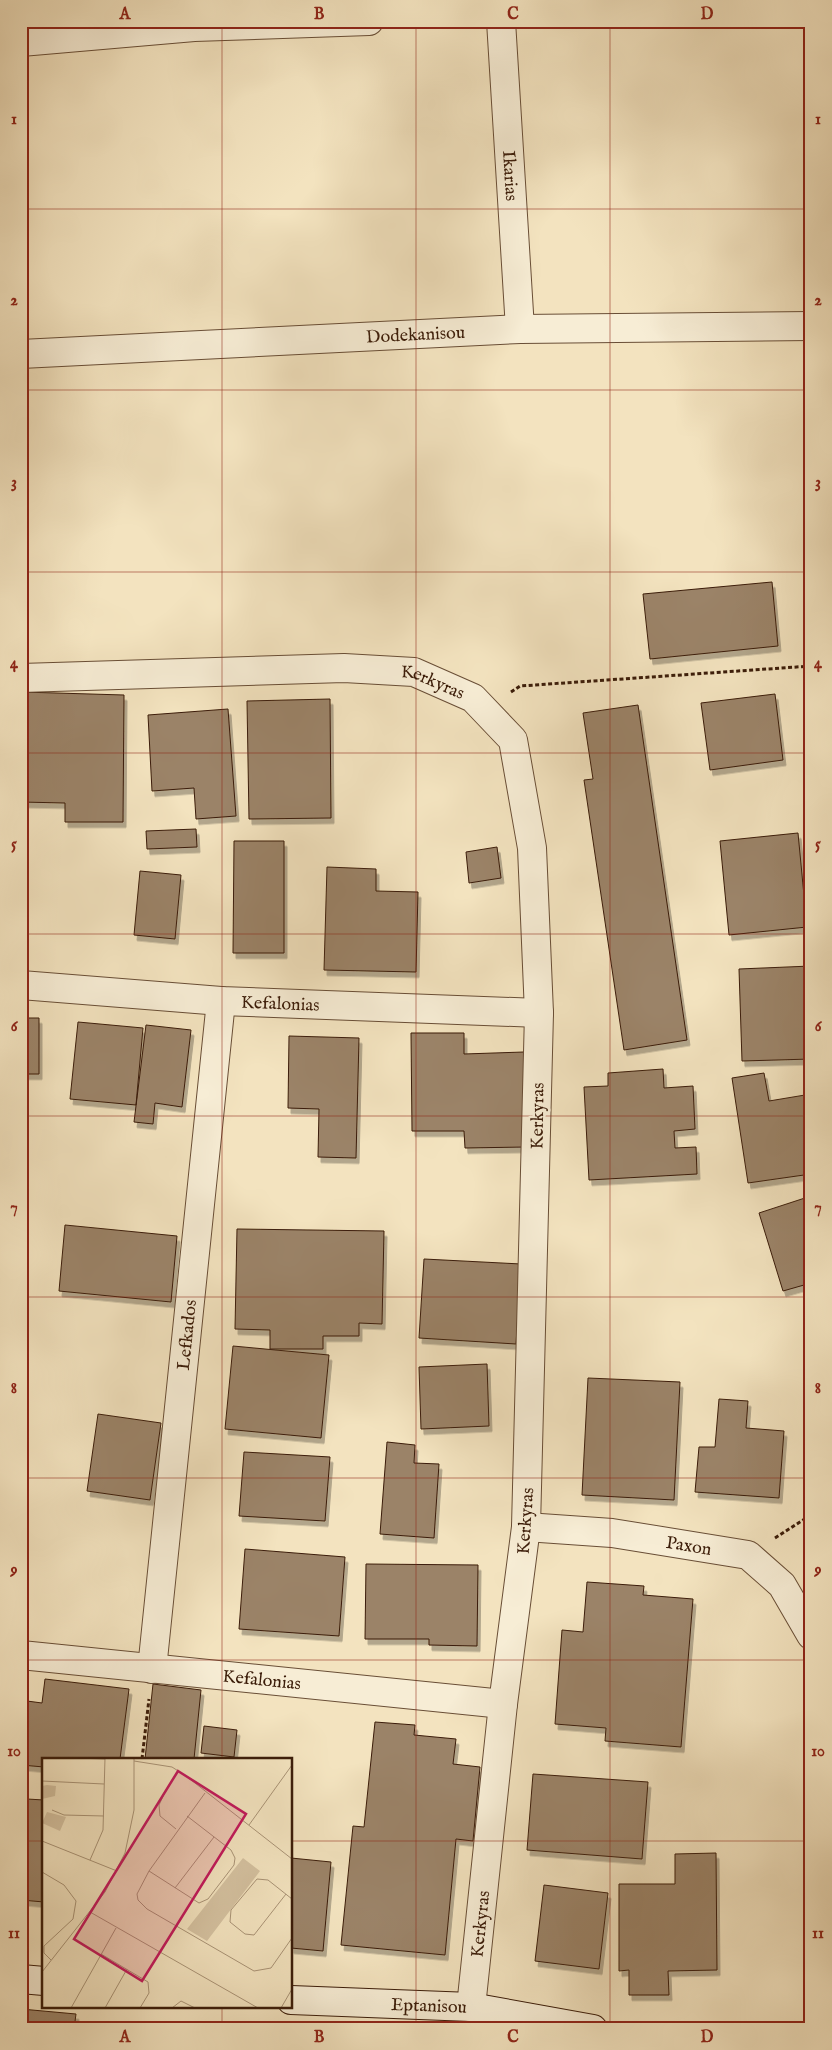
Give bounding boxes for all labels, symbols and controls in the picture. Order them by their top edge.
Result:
text: A [119,5,132,25]
text: B [314,5,325,25]
text: C [507,5,519,25]
text: D [701,5,714,25]
text: 1 [11,110,17,130]
text: 1 [815,110,821,130]
street label: Ikarias [496,150,522,202]
text: 2 [10,291,18,311]
text: 2 [814,291,822,311]
street label: Dodekanisou [365,322,466,350]
text: 3 [11,473,17,493]
text: 3 [815,473,821,493]
text: 4 [10,654,19,674]
text: 4 [814,654,823,674]
street label: Kerkyras [400,661,468,706]
text: 5 [11,835,17,855]
text: 5 [815,835,821,855]
street label: Kefalonias [241,992,320,1018]
text: 6 [11,1017,19,1037]
text: 6 [815,1017,823,1037]
street label: Kerkyras [526,1082,551,1150]
text: 7 [10,1198,18,1218]
text: 7 [814,1198,822,1218]
street label: Lefkados [173,1299,203,1371]
text: 8 [11,1379,17,1399]
text: 8 [815,1379,821,1399]
street label: Kerkyras [513,1487,540,1555]
street label: Paxon [664,1532,713,1562]
text: 9 [10,1561,18,1581]
text: 9 [814,1561,822,1581]
street label: Kefalonias [221,1666,302,1696]
text: 10 [7,1742,21,1762]
text: 10 [811,1742,825,1762]
inset map [42,1758,292,2008]
street label: Kerkyras [467,1890,496,1959]
text: 11 [8,1924,20,1944]
text: 11 [812,1924,824,1944]
street label: Eptanisou [390,1994,467,2020]
text: A [119,2028,132,2048]
text: B [314,2028,325,2048]
text: C [507,2028,519,2048]
text: D [701,2028,714,2048]

